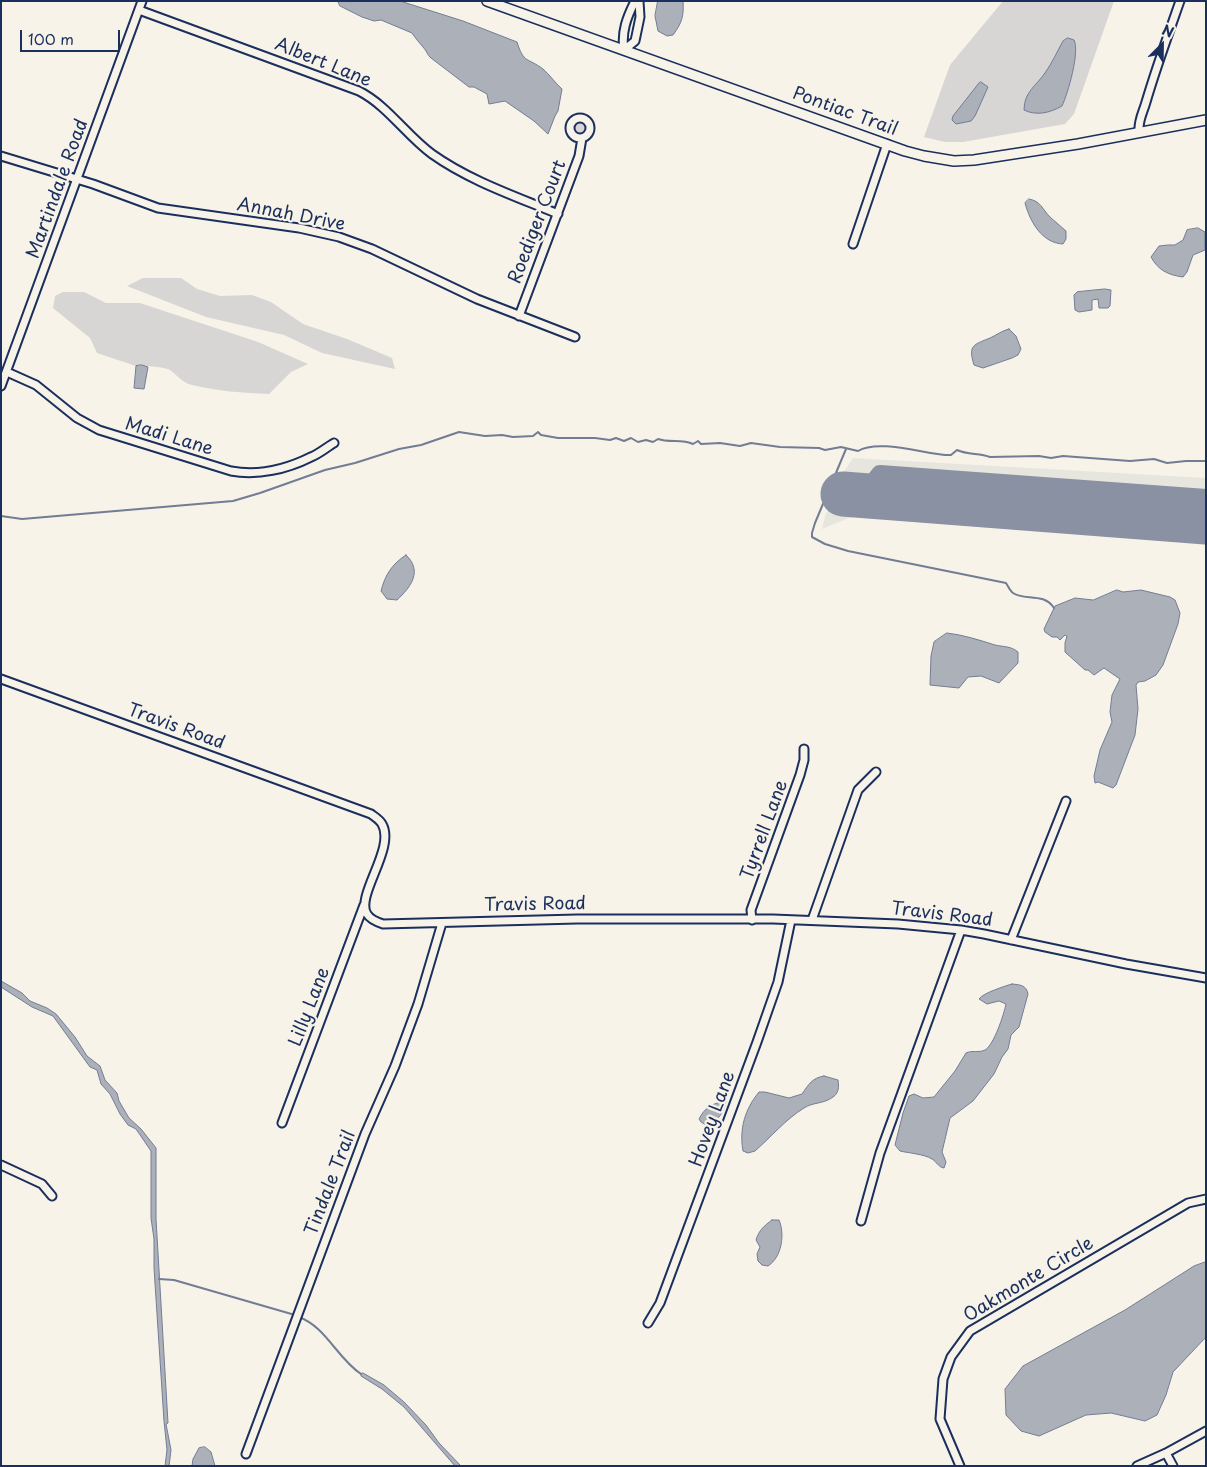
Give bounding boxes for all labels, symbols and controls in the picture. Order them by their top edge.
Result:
text: N [1159,19,1177,43]
scale bar [22,20,122,52]
north arrow [1137,20,1187,70]
text: 100 m [28,27,74,50]
street label: Albert Lane [272,34,374,92]
street label: Pontiac Trail [790,83,900,141]
street label: Martindale Road [23,116,93,262]
street label: Roediger Court [505,157,571,287]
street label: Annah Drive [235,194,347,236]
street label: Madi Lane [122,413,216,461]
street label: Travis Road [124,699,228,755]
street label: Tyrrell Lane [737,777,793,883]
street label: Travis Road [484,893,586,917]
street label: Travis Road [890,898,994,932]
street label: Lilly Lane [285,964,335,1050]
street label: Hovey Lane [686,1068,740,1170]
street label: Tindale Trail [301,1128,361,1238]
street label: Oakmonte Circle [960,1233,1098,1327]

